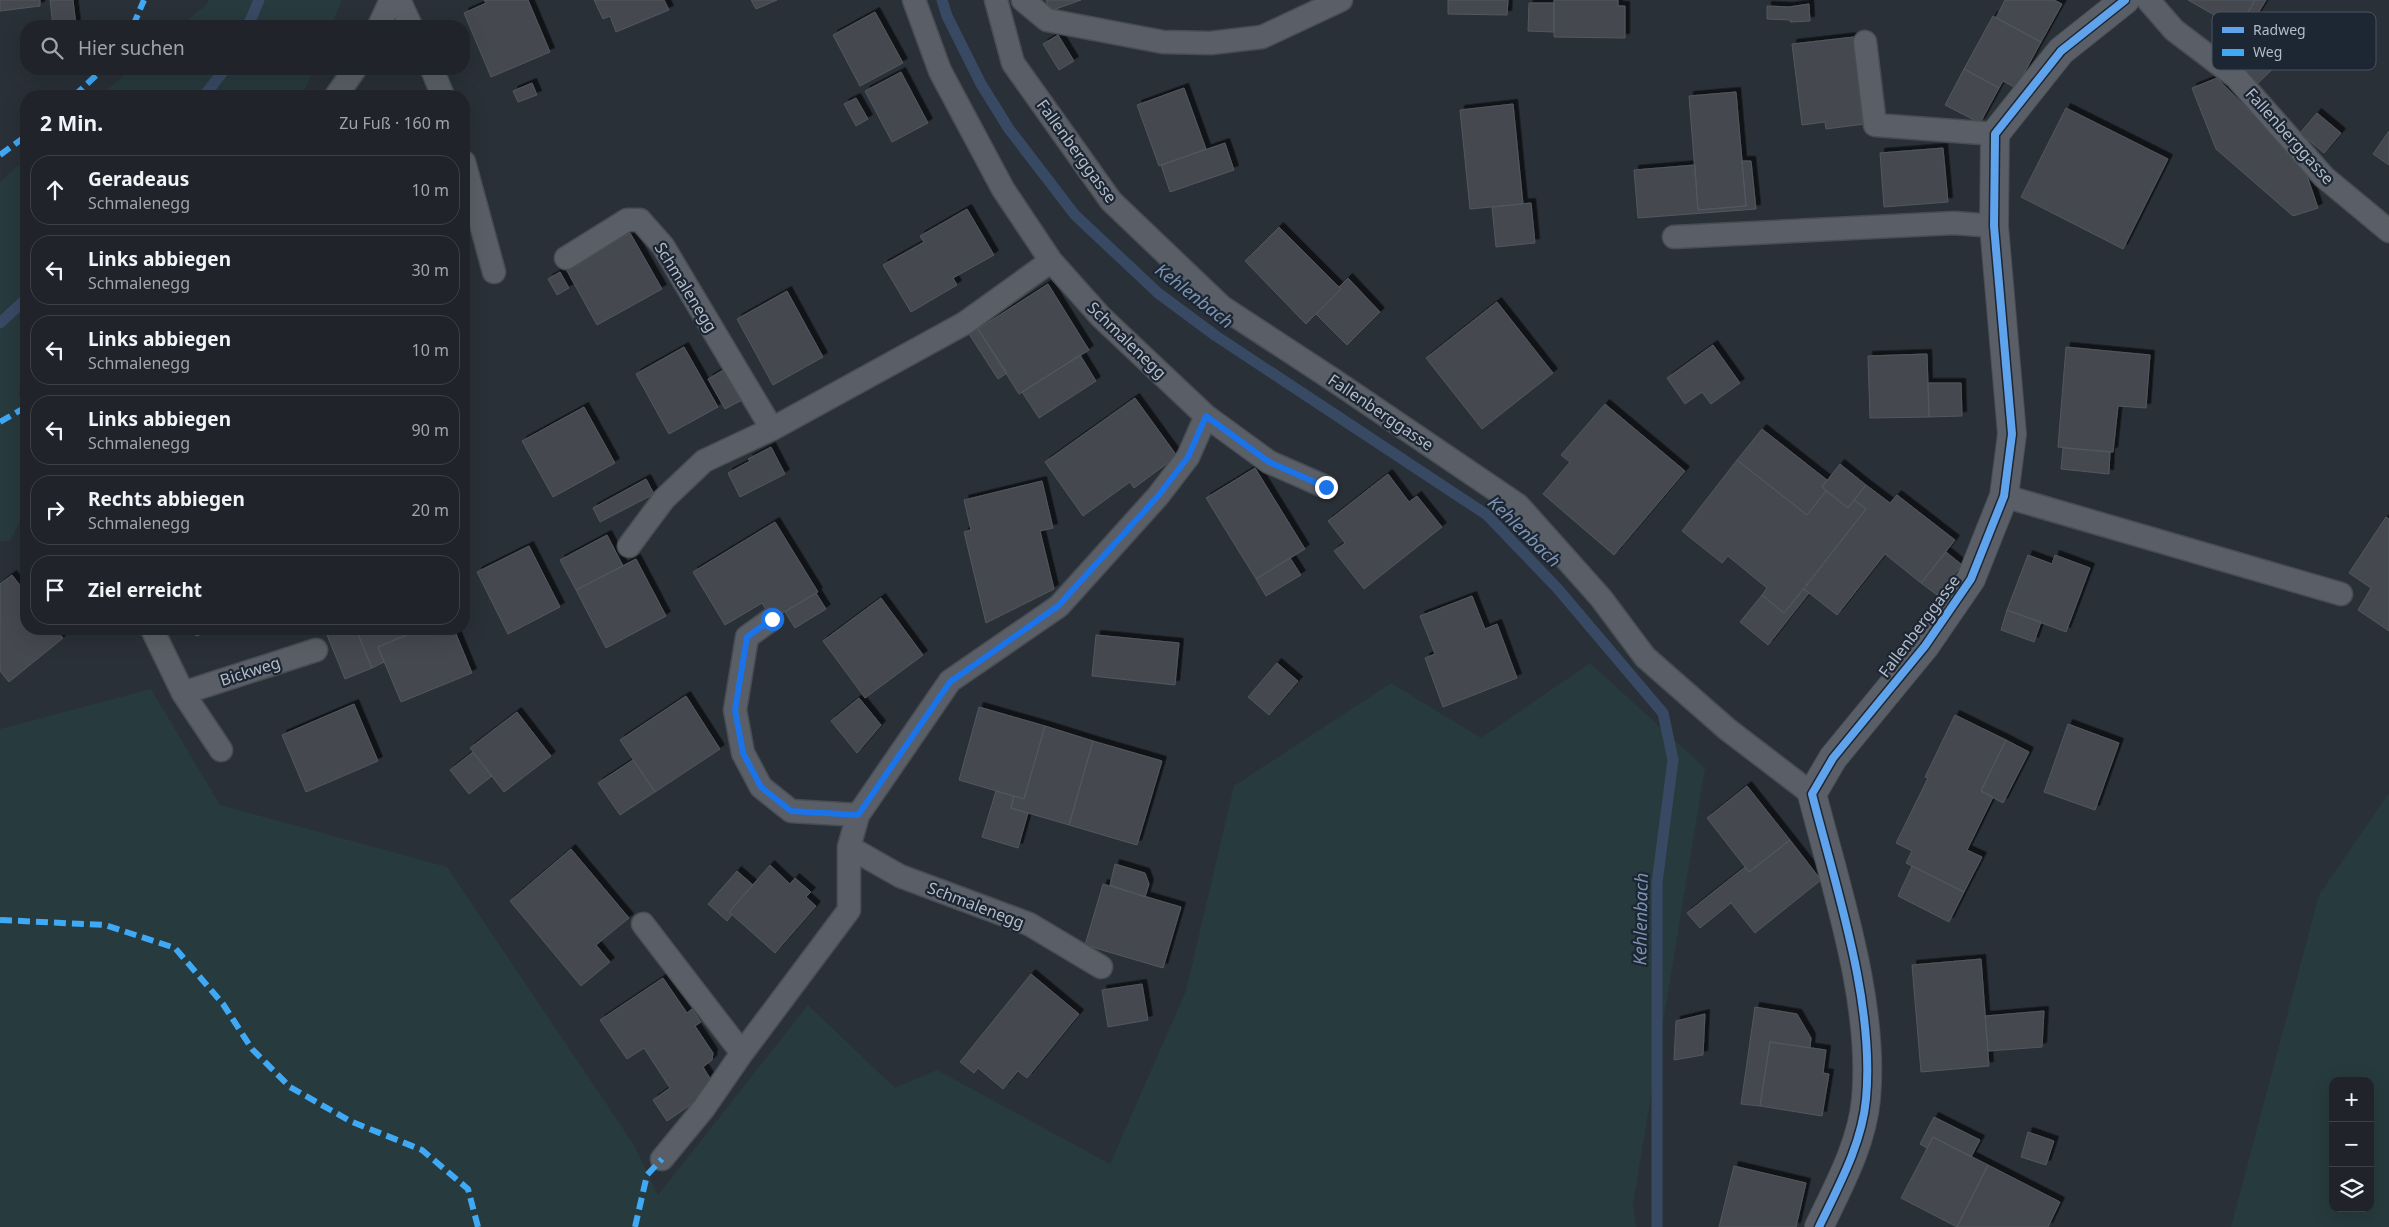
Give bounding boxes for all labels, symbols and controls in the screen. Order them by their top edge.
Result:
legend [2212,12,2376,70]
search box [20,20,470,75]
text: Radweg [2253,20,2306,39]
icon: search [38,34,66,62]
text: Hier suchen [78,35,185,61]
text: Weg [2253,42,2282,61]
street label: Fallenberggasse [2241,83,2339,189]
street label: Fallenberggasse [1032,95,1122,207]
text: 2 Min. [40,109,103,137]
text: Zu Fuß · 160 m [339,112,450,134]
text: Geradeaus [88,166,189,192]
icon: ahead [41,176,69,204]
text: 10 m [412,179,449,201]
text: Schmalenegg [88,192,190,214]
street label: Schmalenegg [650,238,722,336]
text: Links abbiegen [88,246,231,272]
icon: left [41,256,69,284]
water label: Kehlenbach [1151,257,1239,333]
text: 30 m [412,259,449,281]
text: Schmalenegg [88,272,190,294]
street label: Schmalenegg [1083,297,1171,383]
text: Links abbiegen [88,326,231,352]
icon: left [41,336,69,364]
text: 10 m [412,339,449,361]
text: Schmalenegg [88,352,190,374]
street label: Fallenberggasse [1324,369,1438,455]
text: Links abbiegen [88,406,231,432]
icon: left [41,416,69,444]
text: 90 m [412,419,449,441]
text: Schmalenegg [88,432,190,454]
route end [1315,476,1338,499]
text: Rechts abbiegen [88,486,245,512]
water label: Kehlenbach [1483,490,1566,572]
icon: right [41,496,69,524]
text: 20 m [412,499,449,521]
text: Schmalenegg [88,512,190,534]
street label: Fallenberggasse [1873,570,1965,682]
icon: arrive [41,576,69,604]
text: Ziel erreicht [88,577,202,603]
route start [761,608,784,631]
street label: Bickweg [217,651,283,691]
water label: Kehlenbach [1627,872,1653,966]
street label: Schmalenegg [924,876,1028,934]
map controls [2329,1077,2374,1212]
button: + [2329,1077,2374,1122]
button: − [2329,1122,2374,1167]
button: layers [2329,1167,2374,1212]

